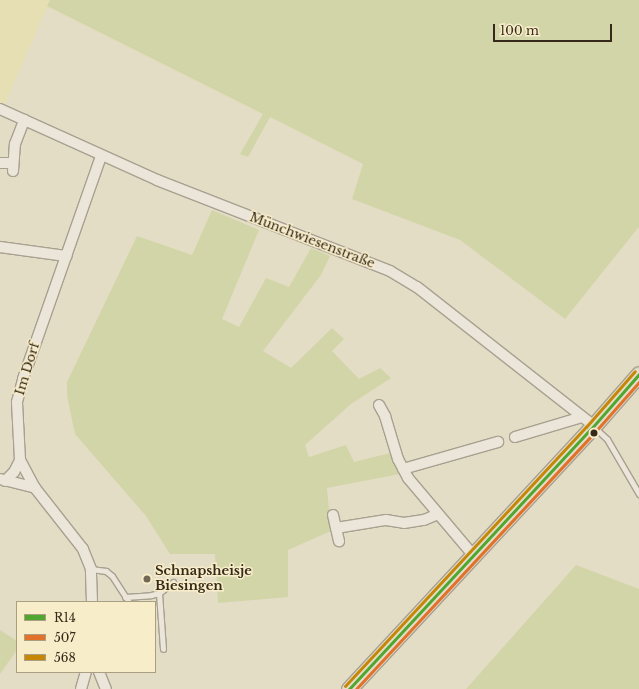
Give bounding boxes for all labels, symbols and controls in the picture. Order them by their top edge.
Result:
scale bar [495,16,614,42]
text: 100 m [500,23,539,38]
street label: Münchwiesenstraße [247,210,377,272]
street label: Im Dorf [13,341,43,397]
unlabelled marker [589,428,599,438]
place label: Schnapsheisje Biesingen [155,564,252,595]
marker: Schnapsheisje Biesingen [142,574,152,584]
legend [16,601,156,673]
text: R14 [54,610,76,625]
text: 507 [54,630,75,645]
text: 568 [54,650,76,665]

